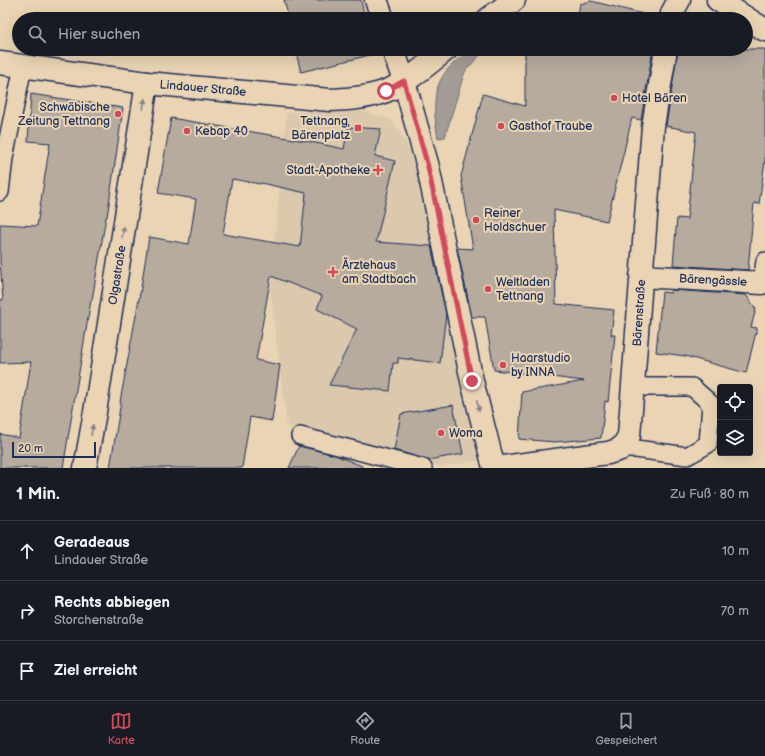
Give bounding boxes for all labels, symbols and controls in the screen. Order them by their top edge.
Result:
search box [12,12,753,56]
icon: search [26,23,48,45]
text: Hier suchen [58,25,140,44]
street label: Lindauer Straße [159,77,247,100]
route start [377,82,395,100]
place label: Hotel Bären [622,91,687,106]
marker: Hotel Bären [609,93,619,103]
one-way arrow [141,98,147,110]
place label: Schwäbische Zeitung Tettnang [17,100,110,129]
marker: Schwäbische Zeitung Tettnang [113,109,123,119]
place label: Tettnang, Bärenplatz [291,114,350,143]
place label: Gasthof Traube [509,119,592,134]
marker: Gasthof Traube [496,121,506,131]
marker: Tettnang, Bärenplatz [353,123,363,133]
place label: Kebap 40 [195,124,248,139]
marker: Kebap 40 [182,126,192,136]
place label: Stadt-Apotheke [287,163,370,178]
marker: Stadt-Apotheke [373,165,383,175]
place label: Reiner Holdschuer [484,206,547,235]
marker: Reiner Holdschuer [471,215,481,225]
one-way arrow [121,226,127,238]
street label: Olgastraße [105,244,130,306]
place label: Ärztehaus am Stadtbach [342,257,417,287]
marker: Ärztehaus am Stadtbach [327,266,339,278]
street label: Bärengässle [678,271,747,290]
place label: Weltladen Tettnang [496,275,550,304]
street label: Bärenstraße [630,279,649,347]
marker: Weltladen Tettnang [483,284,493,294]
place label: Haarstudio by INNA [511,351,571,380]
marker: Haarstudio by INNA [498,360,508,370]
route end [463,372,481,390]
map controls [717,384,753,456]
button: locate [717,384,753,420]
one-way arrow [475,400,481,412]
button: layers [717,420,753,456]
one-way arrow [89,424,95,436]
place label: Woma [449,426,483,441]
marker: Woma [436,428,446,438]
scale bar [12,440,96,459]
text: 20 m [18,442,43,455]
text: 1 Min. [16,484,60,504]
text: Zu Fuß · 80 m [670,486,749,502]
text: Geradeaus [54,533,130,552]
icon: ahead [16,540,38,562]
text: 10 m [722,543,749,559]
text: Lindauer Straße [54,552,148,568]
text: Rechts abbiegen [54,593,170,612]
icon: right [16,600,38,622]
text: 70 m [721,603,749,619]
text: Storchenstraße [54,612,144,628]
icon: arrive [16,660,38,682]
text: Ziel erreicht [54,661,137,680]
tab: Karte [108,710,135,747]
tab: Route [350,710,380,747]
tab: Gespeichert [596,710,657,747]

